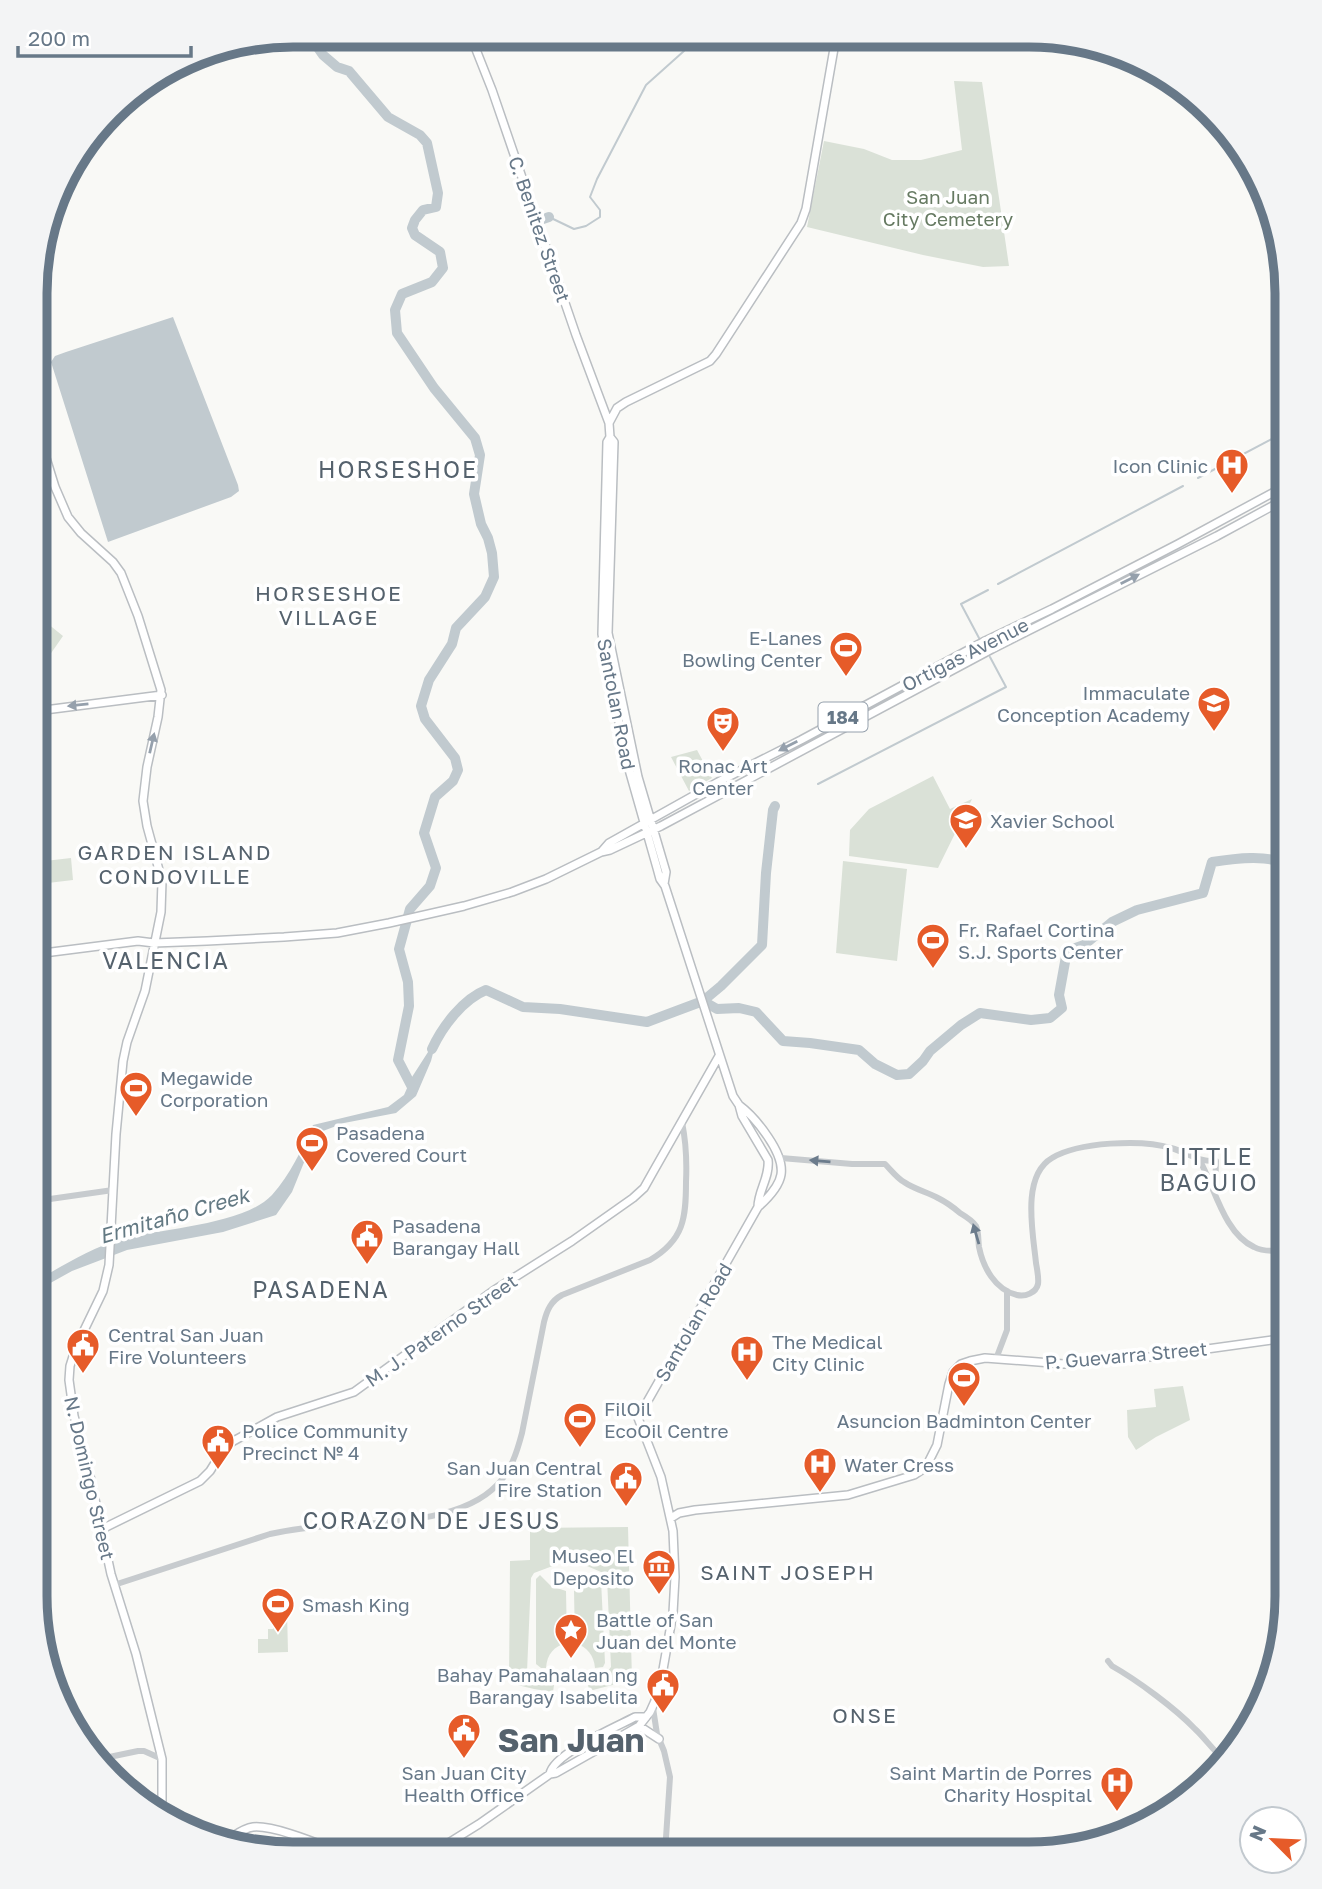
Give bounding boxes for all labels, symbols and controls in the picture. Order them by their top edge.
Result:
scale bar [18,14,191,58]
text: 200 m [28,25,90,51]
street label: C. Benitez Street [504,153,576,305]
park label: San Juan City Cemetery [883,185,1014,230]
hospital icon: Icon Clinic [1213,446,1251,495]
place label: Icon Clinic [1113,454,1208,477]
district label: HORSESHOE [318,455,478,483]
one-way arrow [1120,573,1140,584]
district label: HORSESHOE VILLAGE [255,580,403,630]
street label: Ortigas Avenue [898,612,1032,696]
place label: E-Lanes Bowling Center [682,626,823,671]
sports icon: E-Lanes Bowling Center [827,629,865,678]
street label: Santolan Road [593,636,641,772]
place label: Immaculate Conception Academy [997,681,1190,726]
school or university icon: Immaculate Conception Academy [1195,684,1233,733]
one-way arrow [67,700,89,711]
road number: 184 [818,702,868,732]
theatre icon: Ronac Art Center [704,704,742,753]
one-way arrow [147,732,158,754]
one-way arrow [778,741,798,752]
place label: Ronac Art Center [678,754,768,799]
school or university icon: Xavier School [947,801,985,850]
place label: Xavier School [990,809,1115,832]
district label: GARDEN ISLAND CONDOVILLE [78,839,272,889]
place label: Fr. Rafael Cortina S.J. Sports Center [958,918,1124,963]
sports icon: Fr. Rafael Cortina S.J. Sports Center [914,921,952,970]
district label: VALENCIA [102,946,230,974]
place label: Megawide Corporation [160,1066,268,1111]
sports icon: Megawide Corporation [117,1069,155,1118]
place label: Pasadena Covered Court [336,1121,467,1166]
sports icon: Pasadena Covered Court [293,1124,331,1173]
district label: LITTLE BAGUIO [1159,1142,1259,1196]
one-way arrow [808,1155,830,1166]
water label: Ermitaño Creek [96,1181,254,1249]
place label: Pasadena Barangay Hall [392,1214,520,1259]
public building icon: Pasadena Barangay Hall [348,1217,386,1266]
one-way arrow [970,1223,980,1244]
street label: Santolan Road [650,1259,736,1385]
street label: M. J. Paterno Street [361,1269,521,1391]
district label: PASADENA [252,1275,390,1303]
place label: Central San Juan Fire Volunteers [108,1323,264,1368]
public building icon: Central San Juan Fire Volunteers [64,1326,102,1375]
place label: The Medical City Clinic [772,1330,883,1375]
hospital icon: The Medical City Clinic [728,1333,766,1382]
street label: P. Guevarra Street [1044,1336,1208,1374]
sports icon: Asuncion Badminton Center [945,1359,983,1408]
street label: N. Domingo Street [60,1394,120,1562]
place label: FilOil EcoOil Centre [604,1397,728,1442]
sports icon: FilOil EcoOil Centre [561,1400,599,1449]
place label: Asuncion Badminton Center [837,1409,1092,1432]
place label: Police Community Precinct № 4 [242,1419,408,1464]
public building icon: Police Community Precinct № 4 [199,1422,237,1471]
hospital icon: Water Cress [801,1445,839,1494]
place label: Water Cress [844,1453,954,1476]
place label: San Juan Central Fire Station [446,1456,602,1501]
public building icon: San Juan Central Fire Station [607,1459,645,1508]
district label: CORAZON DE JESUS [303,1506,561,1534]
place label: Museo El Deposito [551,1544,634,1589]
museum icon: Museo El Deposito [640,1547,678,1596]
district label: SAINT JOSEPH [700,1559,876,1585]
sports icon: Smash King [259,1585,297,1634]
place label: Smash King [302,1593,410,1616]
place label: Battle of San Juan del Monte [596,1608,737,1653]
place icon: Battle of San Juan del Monte [552,1611,590,1660]
place label: Bahay Pamahalaan ng Barangay Isabelita [437,1663,638,1708]
public building icon: Bahay Pamahalaan ng Barangay Isabelita [644,1666,682,1715]
district label: ONSE [832,1702,898,1728]
public building icon: San Juan City Health Office [445,1711,483,1760]
district label: San Juan [497,1720,645,1759]
place label: San Juan City Health Office [401,1761,527,1806]
place label: Saint Martin de Porres Charity Hospital [889,1761,1092,1806]
hospital icon: Saint Martin de Porres Charity Hospital [1098,1764,1136,1813]
north arrow [1238,1805,1308,1875]
text: N [1244,1822,1270,1844]

